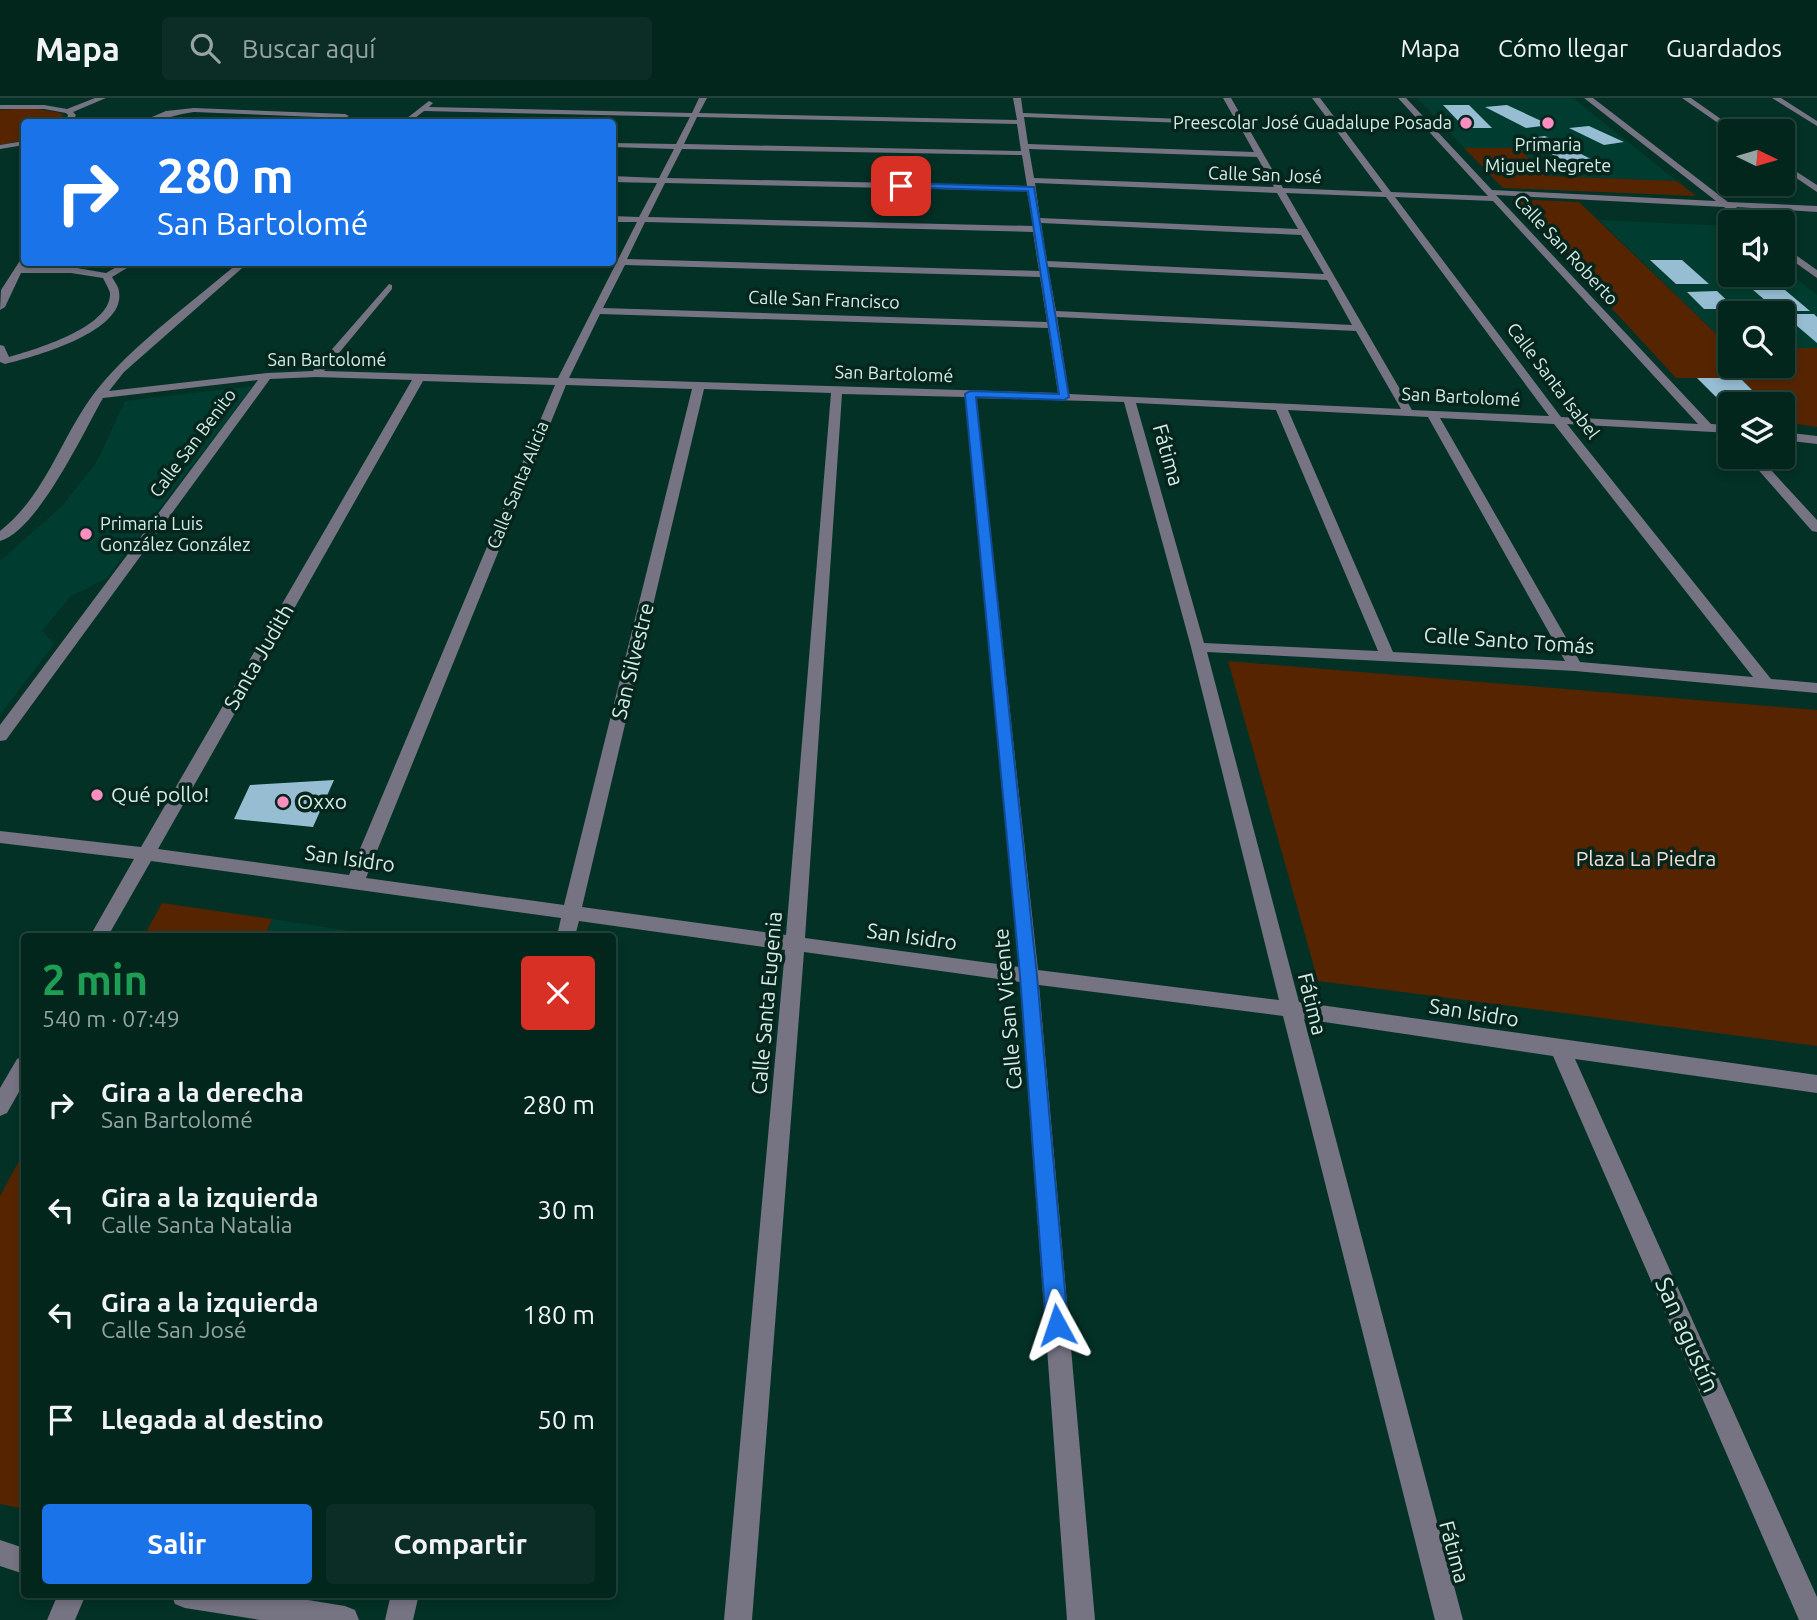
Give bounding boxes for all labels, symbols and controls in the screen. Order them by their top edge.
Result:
search box [162,17,652,80]
icon: search [186,29,224,67]
text: Mapa [35,30,120,67]
text: Buscar aquí [242,34,376,63]
text: Mapa [1400,35,1460,62]
text: Cómo llegar [1498,35,1628,62]
text: Guardados [1666,35,1782,62]
place label: Preescolar José Guadalupe Posada [1173,112,1452,132]
marker: Preescolar José Guadalupe Posada [1458,115,1474,131]
marker: Primaria Miguel Negrete [1540,115,1556,131]
north arrow [1718,119,1796,196]
map controls [1718,119,1795,469]
place label: Primaria Miguel Negrete [1485,134,1611,175]
icon: right [42,147,133,238]
text: 280 m [157,147,294,202]
pin [871,156,931,216]
street label: Calle San José [1208,162,1322,186]
icon: arrive [882,167,920,205]
street label: Calle San Roberto [1510,190,1623,309]
text: San Bartolomé [157,205,368,241]
button: sound [1718,210,1795,287]
street label: Calle San Francisco [748,286,900,312]
button: search [1718,301,1795,378]
street label: Calle Santa Isabel [1504,318,1604,443]
street label: San Bartolomé [268,349,386,369]
street label: San Bartolomé [834,361,954,385]
street label: San Bartolomé [1401,383,1521,409]
street label: Calle San Benito [145,384,239,501]
button: layers [1718,392,1795,469]
street label: Calle Santa Alicia [482,418,552,551]
street label: Fátima [1149,421,1189,488]
place label: Primaria Luis González González [100,513,250,554]
marker: Primaria Luis González González [78,526,94,542]
street label: Santa Judith [218,600,298,713]
street label: San Silvestre [606,600,658,721]
street label: Calle Santo Tomás [1423,622,1595,658]
place label: Qué pollo! [111,782,209,806]
marker: Qué pollo! [89,787,105,803]
place label: Oxxo [297,789,347,813]
marker: Oxxo [275,794,291,810]
street label: San Isidro [304,840,397,876]
park label: Plaza La Piedra [1576,846,1716,870]
street label: Calle Santa Eugenia [746,910,786,1096]
street label: San Isidro [866,918,959,954]
street label: Calle San Vicente [988,927,1026,1091]
text: 2 min [42,956,148,1003]
button: close [521,956,595,1030]
street label: Fátima [1294,970,1332,1037]
street label: San Isidro [1427,993,1521,1031]
text: 540 m · 07:49 [42,1006,180,1031]
text: Gira a la derecha [101,1078,304,1107]
icon: right [42,1086,80,1124]
text: 280 m [523,1090,595,1119]
text: San Bartolomé [101,1107,253,1132]
text: Gira a la izquierda [101,1183,319,1212]
icon: left [42,1191,80,1229]
text: 30 m [537,1195,595,1224]
text: Calle Santa Natalia [101,1212,293,1237]
street label: San agustín [1650,1273,1725,1397]
text: Gira a la izquierda [101,1288,319,1317]
position arrow [1020,1288,1094,1362]
icon: left [42,1296,80,1334]
text: 180 m [523,1300,595,1329]
text: Calle San José [101,1317,247,1342]
icon: arrive [42,1401,80,1439]
text: Llegada al destino [101,1405,324,1434]
text: 50 m [537,1405,595,1434]
button: Salir [42,1504,312,1584]
button: Compartir [326,1504,595,1584]
street label: Fátima [1435,1518,1475,1585]

